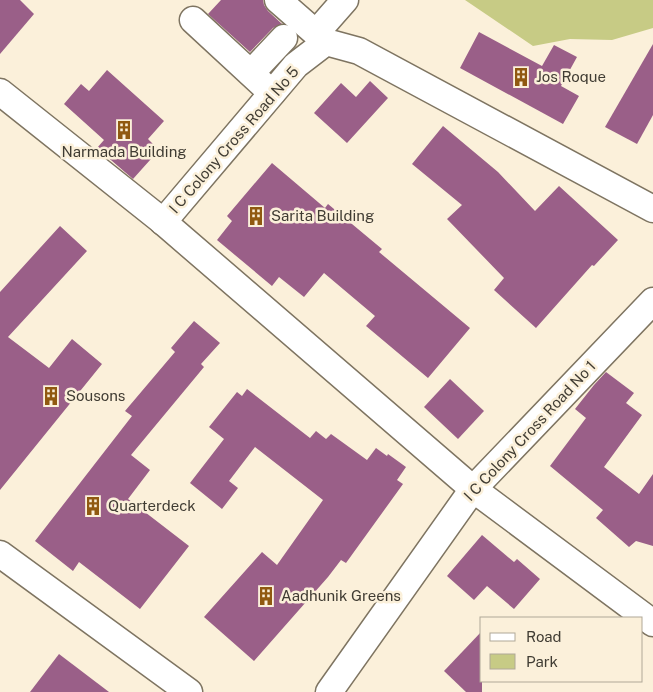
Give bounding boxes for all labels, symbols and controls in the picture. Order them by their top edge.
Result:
street label: I C Colony Cross Road No 5 [165,63,302,216]
building icon: Jos Roque [510,66,532,88]
place label: Jos Roque [536,68,606,85]
building icon: Narmada Building [113,119,135,141]
place label: Narmada Building [61,143,187,160]
building icon: Sarita Building [245,205,267,227]
place label: Sarita Building [271,207,374,224]
street label: I C Colony Cross Road No 1 [460,357,599,504]
building icon: Sousons [40,385,62,407]
place label: Sousons [66,387,125,404]
building icon: Quarterdeck [82,495,104,517]
place label: Quarterdeck [108,497,196,514]
building icon: Aadhunik Greens [255,585,277,607]
place label: Aadhunik Greens [281,587,401,604]
legend [480,617,643,682]
text: Road [526,628,562,645]
text: Park [526,653,558,670]

